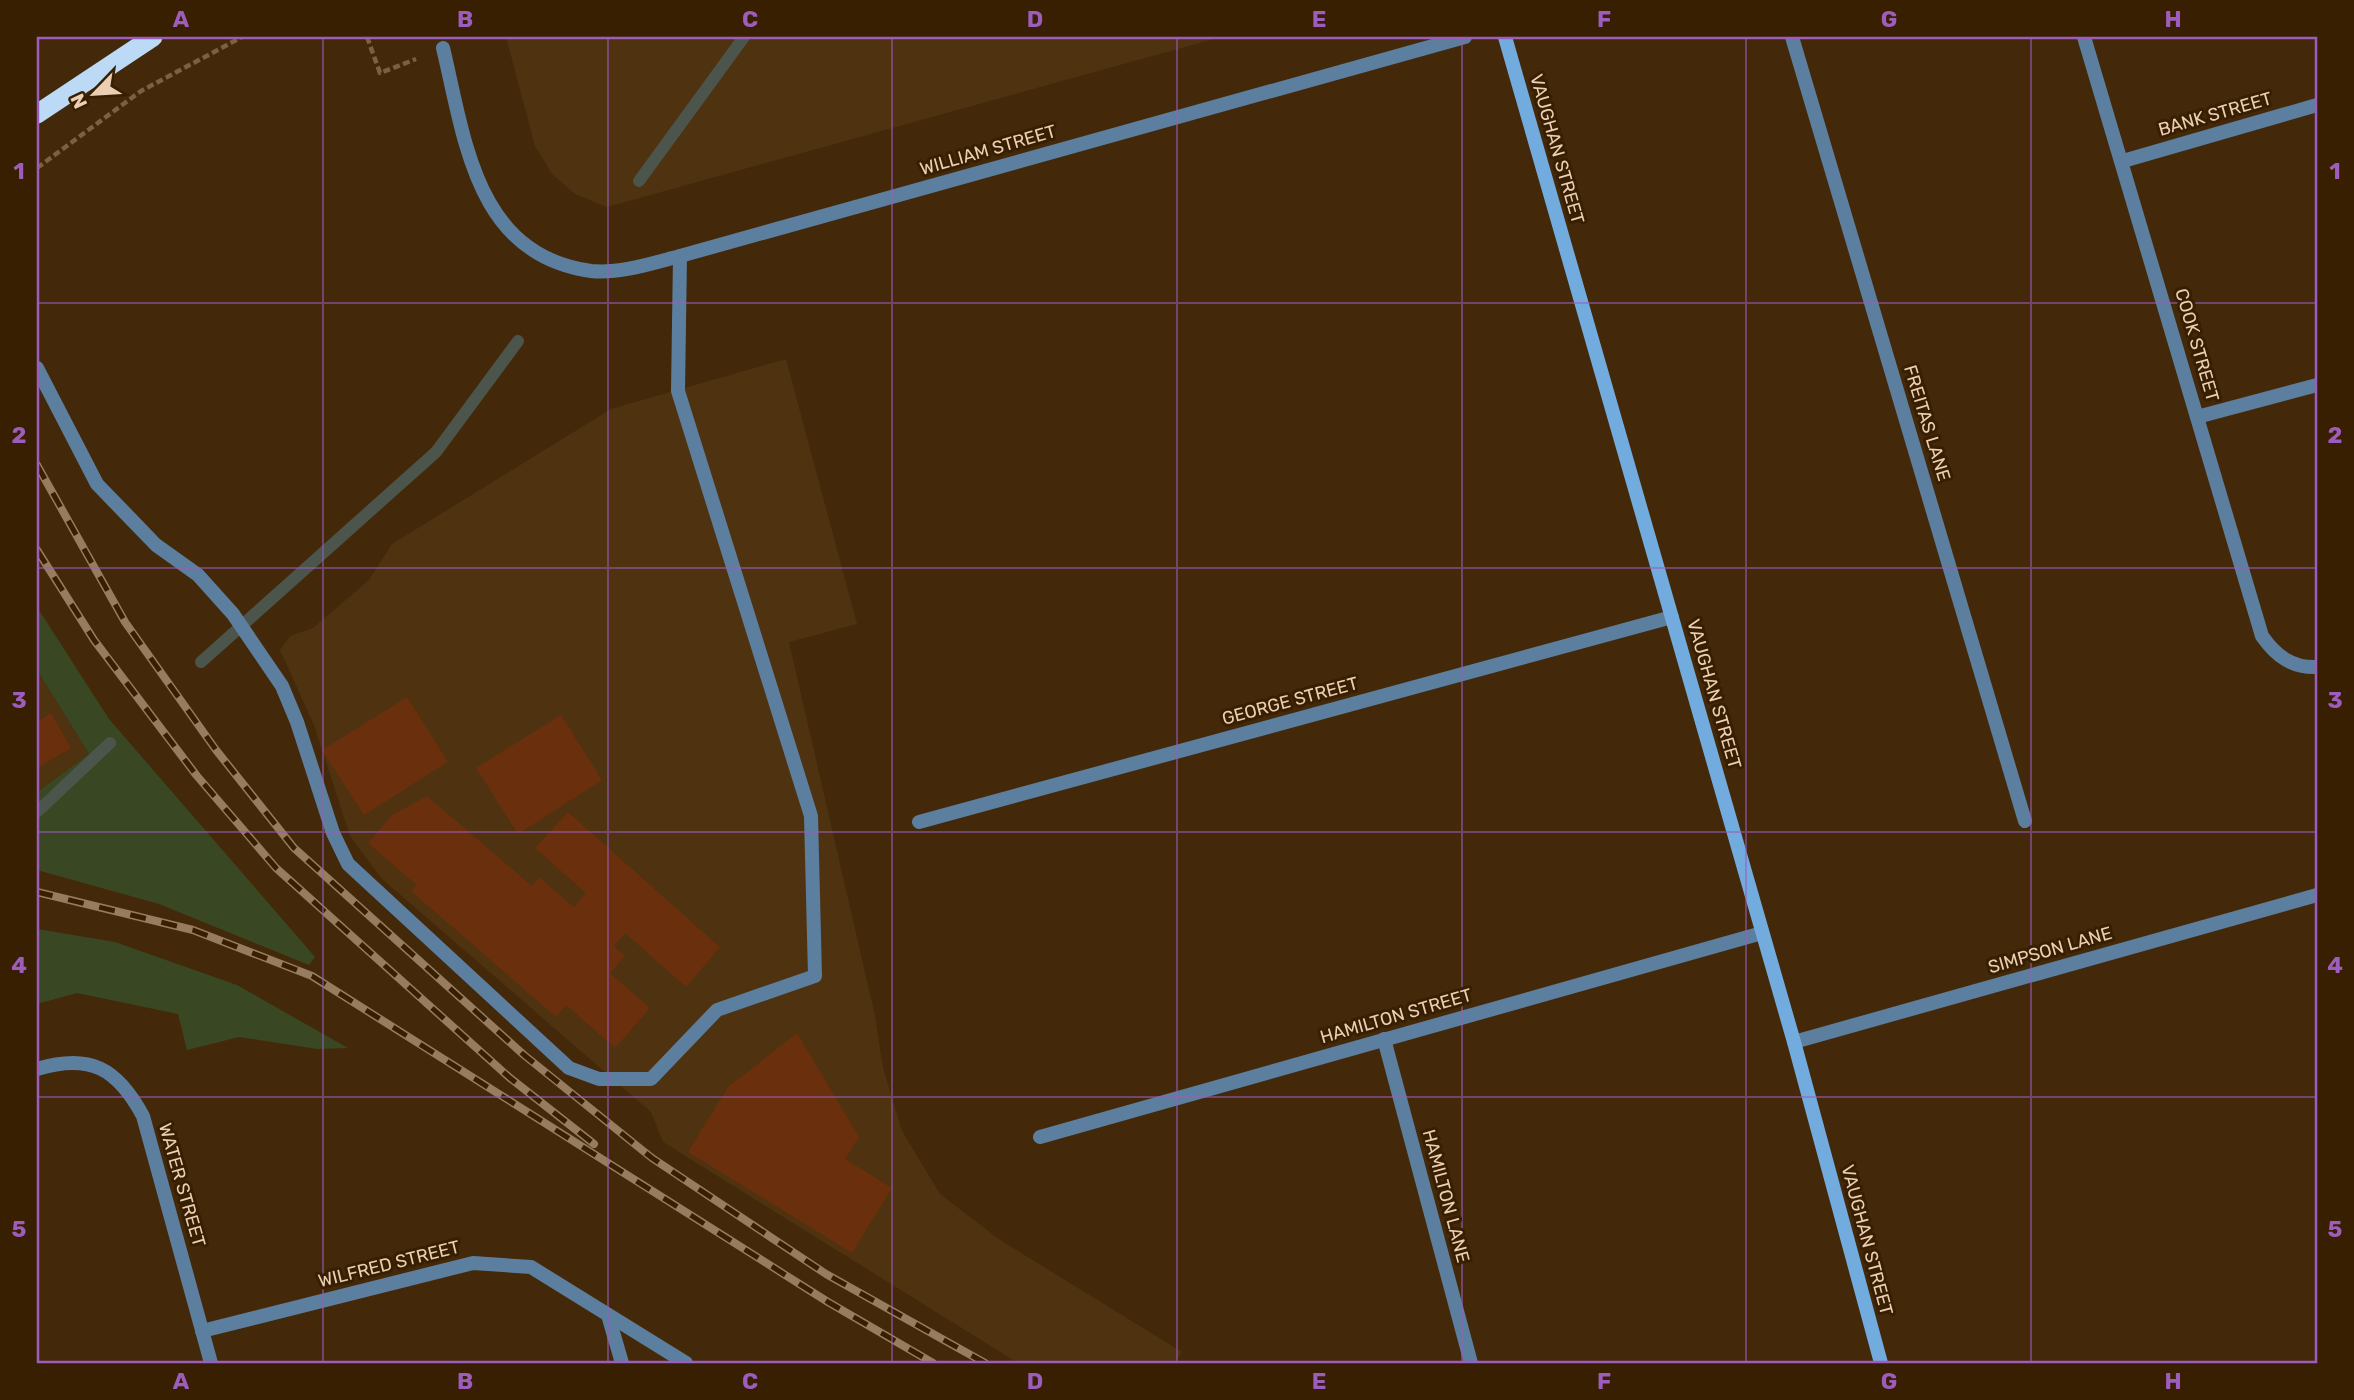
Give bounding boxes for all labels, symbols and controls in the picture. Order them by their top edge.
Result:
text: A [173,5,190,33]
text: B [457,5,473,33]
text: C [742,5,758,33]
text: D [1027,5,1043,33]
text: E [1312,5,1326,33]
text: F [1597,5,1611,33]
text: G [1881,5,1897,33]
text: H [2164,5,2182,33]
north arrow [60,60,130,130]
street label: VAUGHAN STREET [1525,71,1589,227]
street label: BANK STREET [2156,87,2274,141]
text: N [66,90,92,112]
street label: WILLIAM STREET [917,120,1059,180]
text: 1 [13,157,25,185]
text: 1 [2329,157,2341,185]
street label: COOK STREET [2170,286,2224,404]
street label: FREITAS LANE [1899,362,1955,484]
text: 2 [12,421,26,449]
text: 2 [2328,421,2342,449]
street label: VAUGHAN STREET [1682,616,1746,772]
street label: GEORGE STREET [1219,672,1361,730]
text: 3 [11,686,27,714]
text: 3 [2327,686,2343,714]
street label: SIMPSON LANE [1986,922,2114,978]
text: 4 [11,951,27,979]
text: 4 [2327,951,2343,979]
street label: HAMILTON STREET [1318,984,1474,1048]
street label: WATER STREET [154,1121,210,1249]
street label: HAMILTON LANE [1418,1127,1474,1265]
street label: VAUGHAN STREET [1836,1162,1898,1318]
text: 5 [12,1215,27,1243]
text: 5 [2328,1215,2343,1243]
street label: WILFRED STREET [316,1236,462,1292]
text: A [173,1367,190,1395]
text: B [457,1367,473,1395]
text: C [742,1367,758,1395]
text: D [1027,1367,1043,1395]
text: E [1312,1367,1326,1395]
text: F [1597,1367,1611,1395]
text: G [1881,1367,1897,1395]
text: H [2164,1367,2182,1395]

